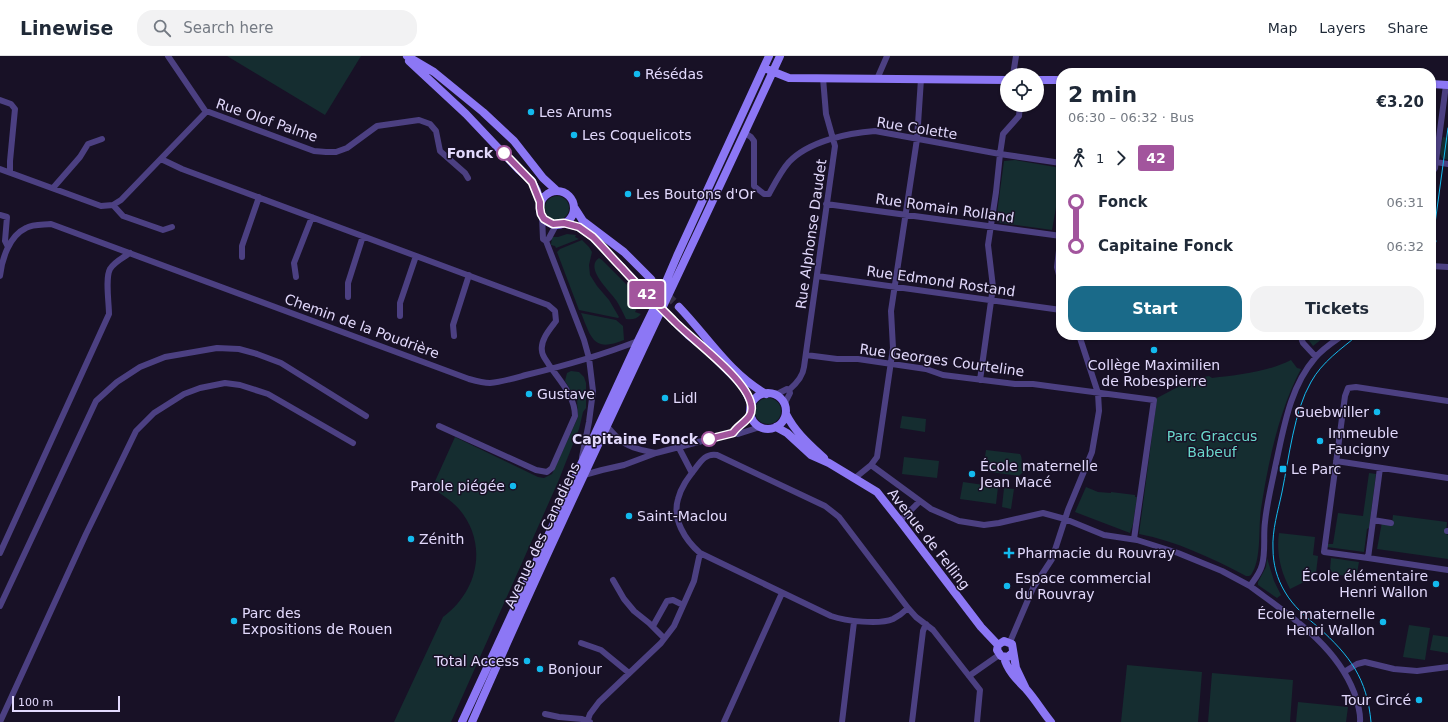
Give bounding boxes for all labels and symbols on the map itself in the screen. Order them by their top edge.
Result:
place label: Résédas [645,66,703,82]
marker: Résédas [632,69,642,79]
street label: Rue Olof Palme [214,95,320,145]
place label: Les Arums [539,104,612,120]
marker: Les Arums [526,107,536,117]
street label: Rue Colette [876,114,958,142]
place label: Les Coquelicots [582,127,691,143]
marker: Les Coquelicots [569,130,579,140]
place label: Fonck [447,145,494,161]
marker: Fonck [496,145,512,161]
street label: Rue Alphonse Daudet [793,157,830,310]
place label: Les Boutons d'Or [636,186,755,202]
marker: Les Boutons d'Or [623,189,633,199]
street label: Rue Romain Rolland [875,190,1015,226]
street label: Rue Edmond Rostand [866,263,1016,299]
line badge: 42 [629,281,665,307]
street label: Chemin de la Poudrière [282,291,442,361]
street label: Rue Georges Courteline [859,341,1025,379]
marker: Collège Maximilien de Robespierre [1149,345,1159,355]
place label: Collège Maximilien de Robespierre [1088,357,1220,389]
place label: Gustave [537,386,595,402]
marker: Gustave [524,389,534,399]
place label: Lidl [673,390,697,406]
marker: Lidl [660,393,670,403]
place label: Guebwiller [1294,404,1369,420]
marker: Guebwiller [1372,407,1382,417]
place label: Immeuble Faucigny [1328,425,1398,457]
park label: Parc Graccus Babeuf [1167,428,1257,460]
place label: Capitaine Fonck [572,431,699,447]
marker: Capitaine Fonck [701,431,717,447]
marker: Immeuble Faucigny [1315,436,1325,446]
place label: École maternelle Jean Macé [979,458,1098,490]
street label: Avenue des Canadiens [501,460,583,610]
place label: Le Parc [1291,461,1341,477]
marker: Le Parc [1278,464,1288,474]
marker: École maternelle Jean Macé [967,469,977,479]
place label: Parole piégée [410,478,505,494]
marker: Parole piégée [508,481,518,491]
street label: Avenue de Felling [885,485,973,593]
place label: Saint-Maclou [637,508,727,524]
marker: Saint-Maclou [624,511,634,521]
place label: Zénith [419,531,464,547]
marker: Zénith [406,534,416,544]
place label: Pharmacie du Rouvray [1017,545,1175,561]
marker: Pharmacie du Rouvray [1004,548,1014,558]
place label: École élémentaire Henri Wallon [1302,568,1428,600]
place label: Espace commercial du Rouvray [1015,570,1151,602]
marker: École élémentaire Henri Wallon [1431,579,1441,589]
marker: Espace commercial du Rouvray [1002,581,1012,591]
place label: Parc des Expositions de Rouen [242,605,392,637]
place label: École maternelle Henri Wallon [1257,606,1375,638]
marker: Parc des Expositions de Rouen [229,616,239,626]
marker: École maternelle Henri Wallon [1378,617,1388,627]
place label: Total Access [433,653,519,669]
marker: Total Access [522,656,532,666]
place label: Bonjour [548,661,602,677]
marker: Bonjour [535,664,545,674]
place label: Tour Circé [1341,692,1411,708]
scale bar [12,694,120,713]
marker: Tour Circé [1414,695,1424,705]

